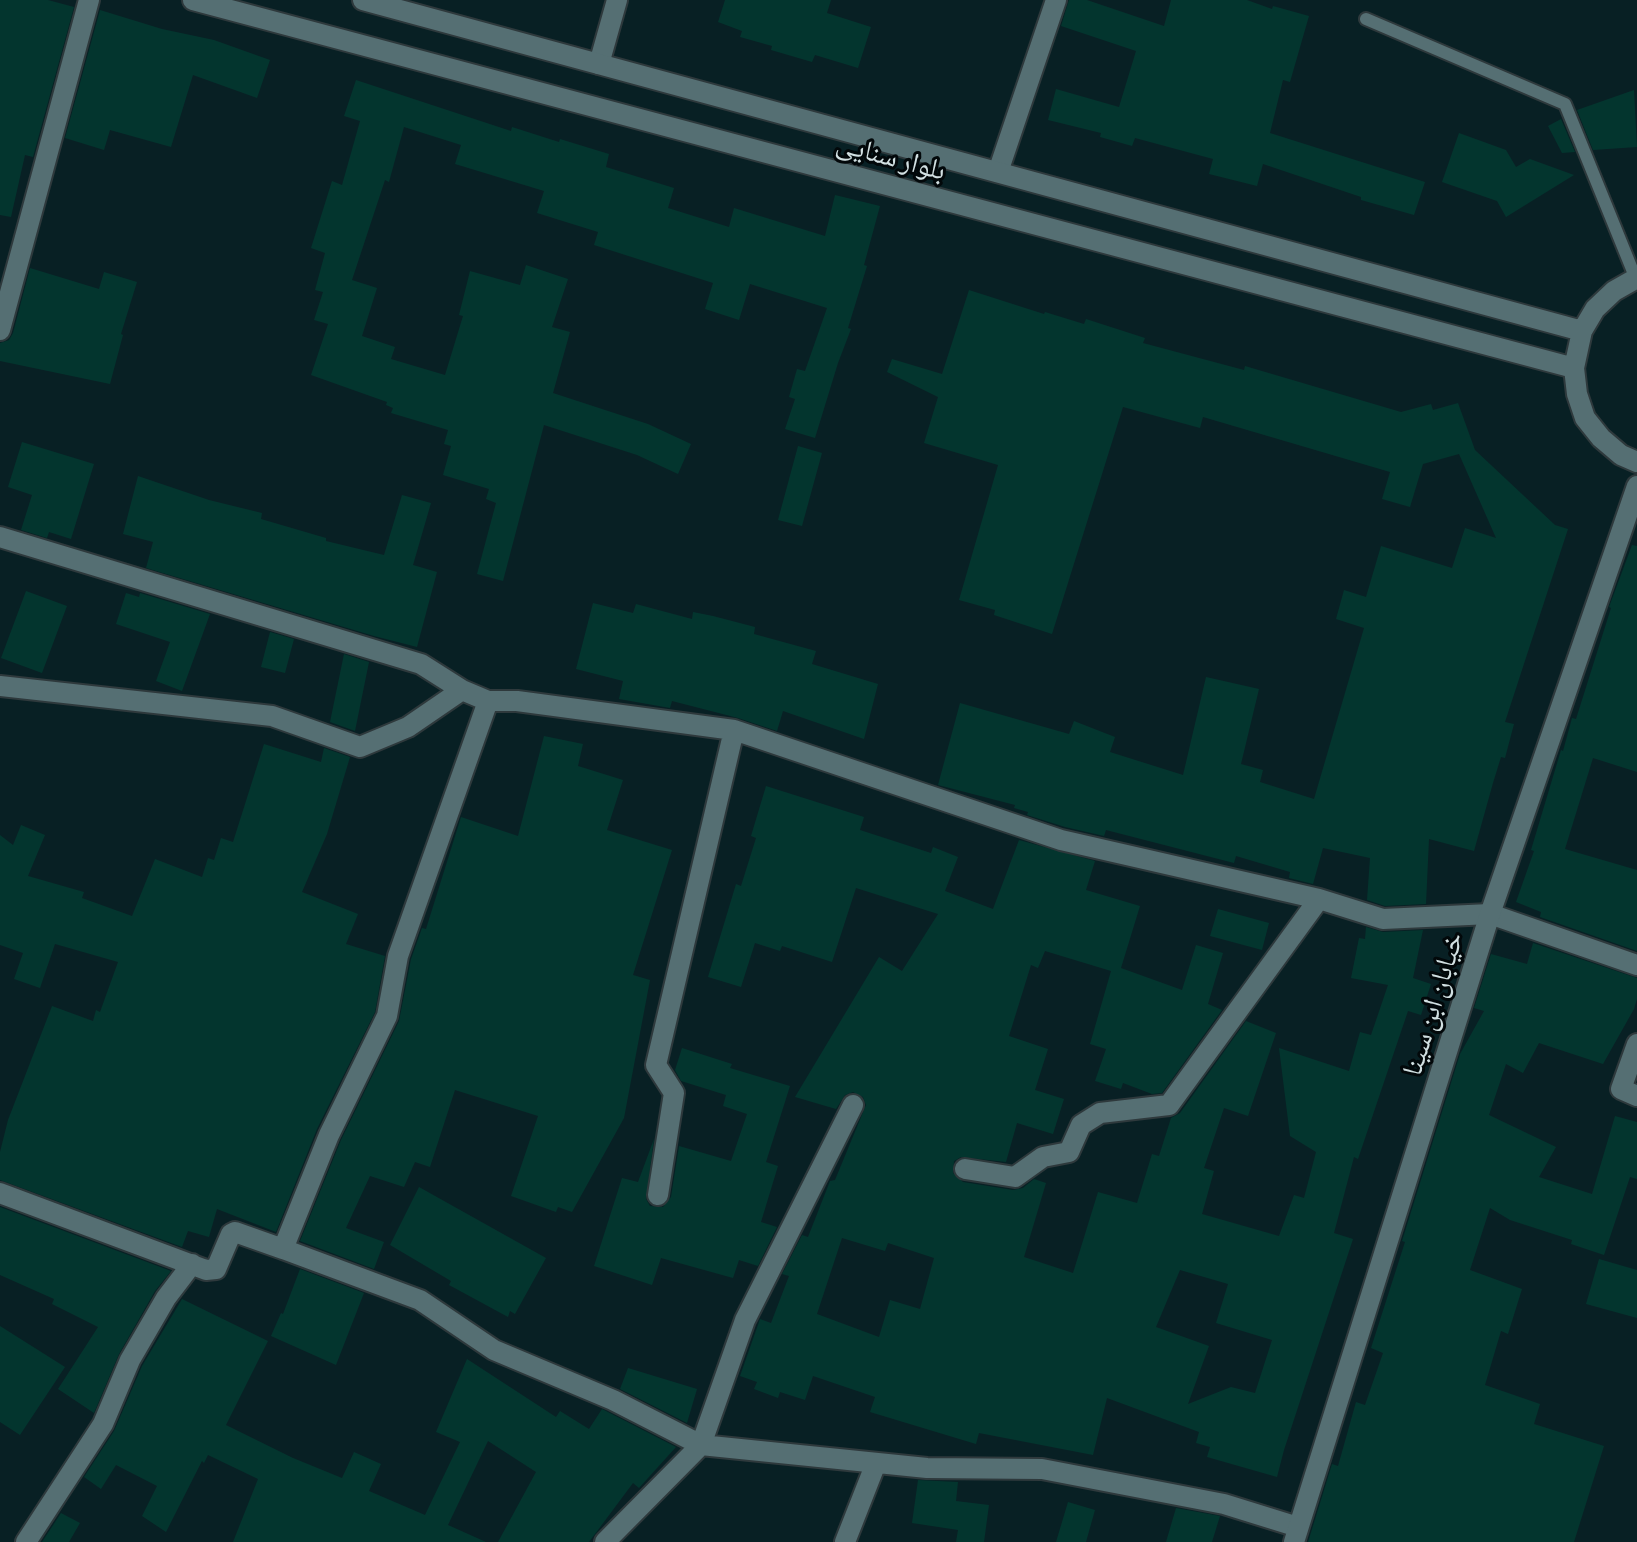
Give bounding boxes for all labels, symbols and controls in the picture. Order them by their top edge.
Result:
street label: بلوار سنایی [833,126,949,188]
street label: خیابان ابن سینا [1395,928,1471,1080]

